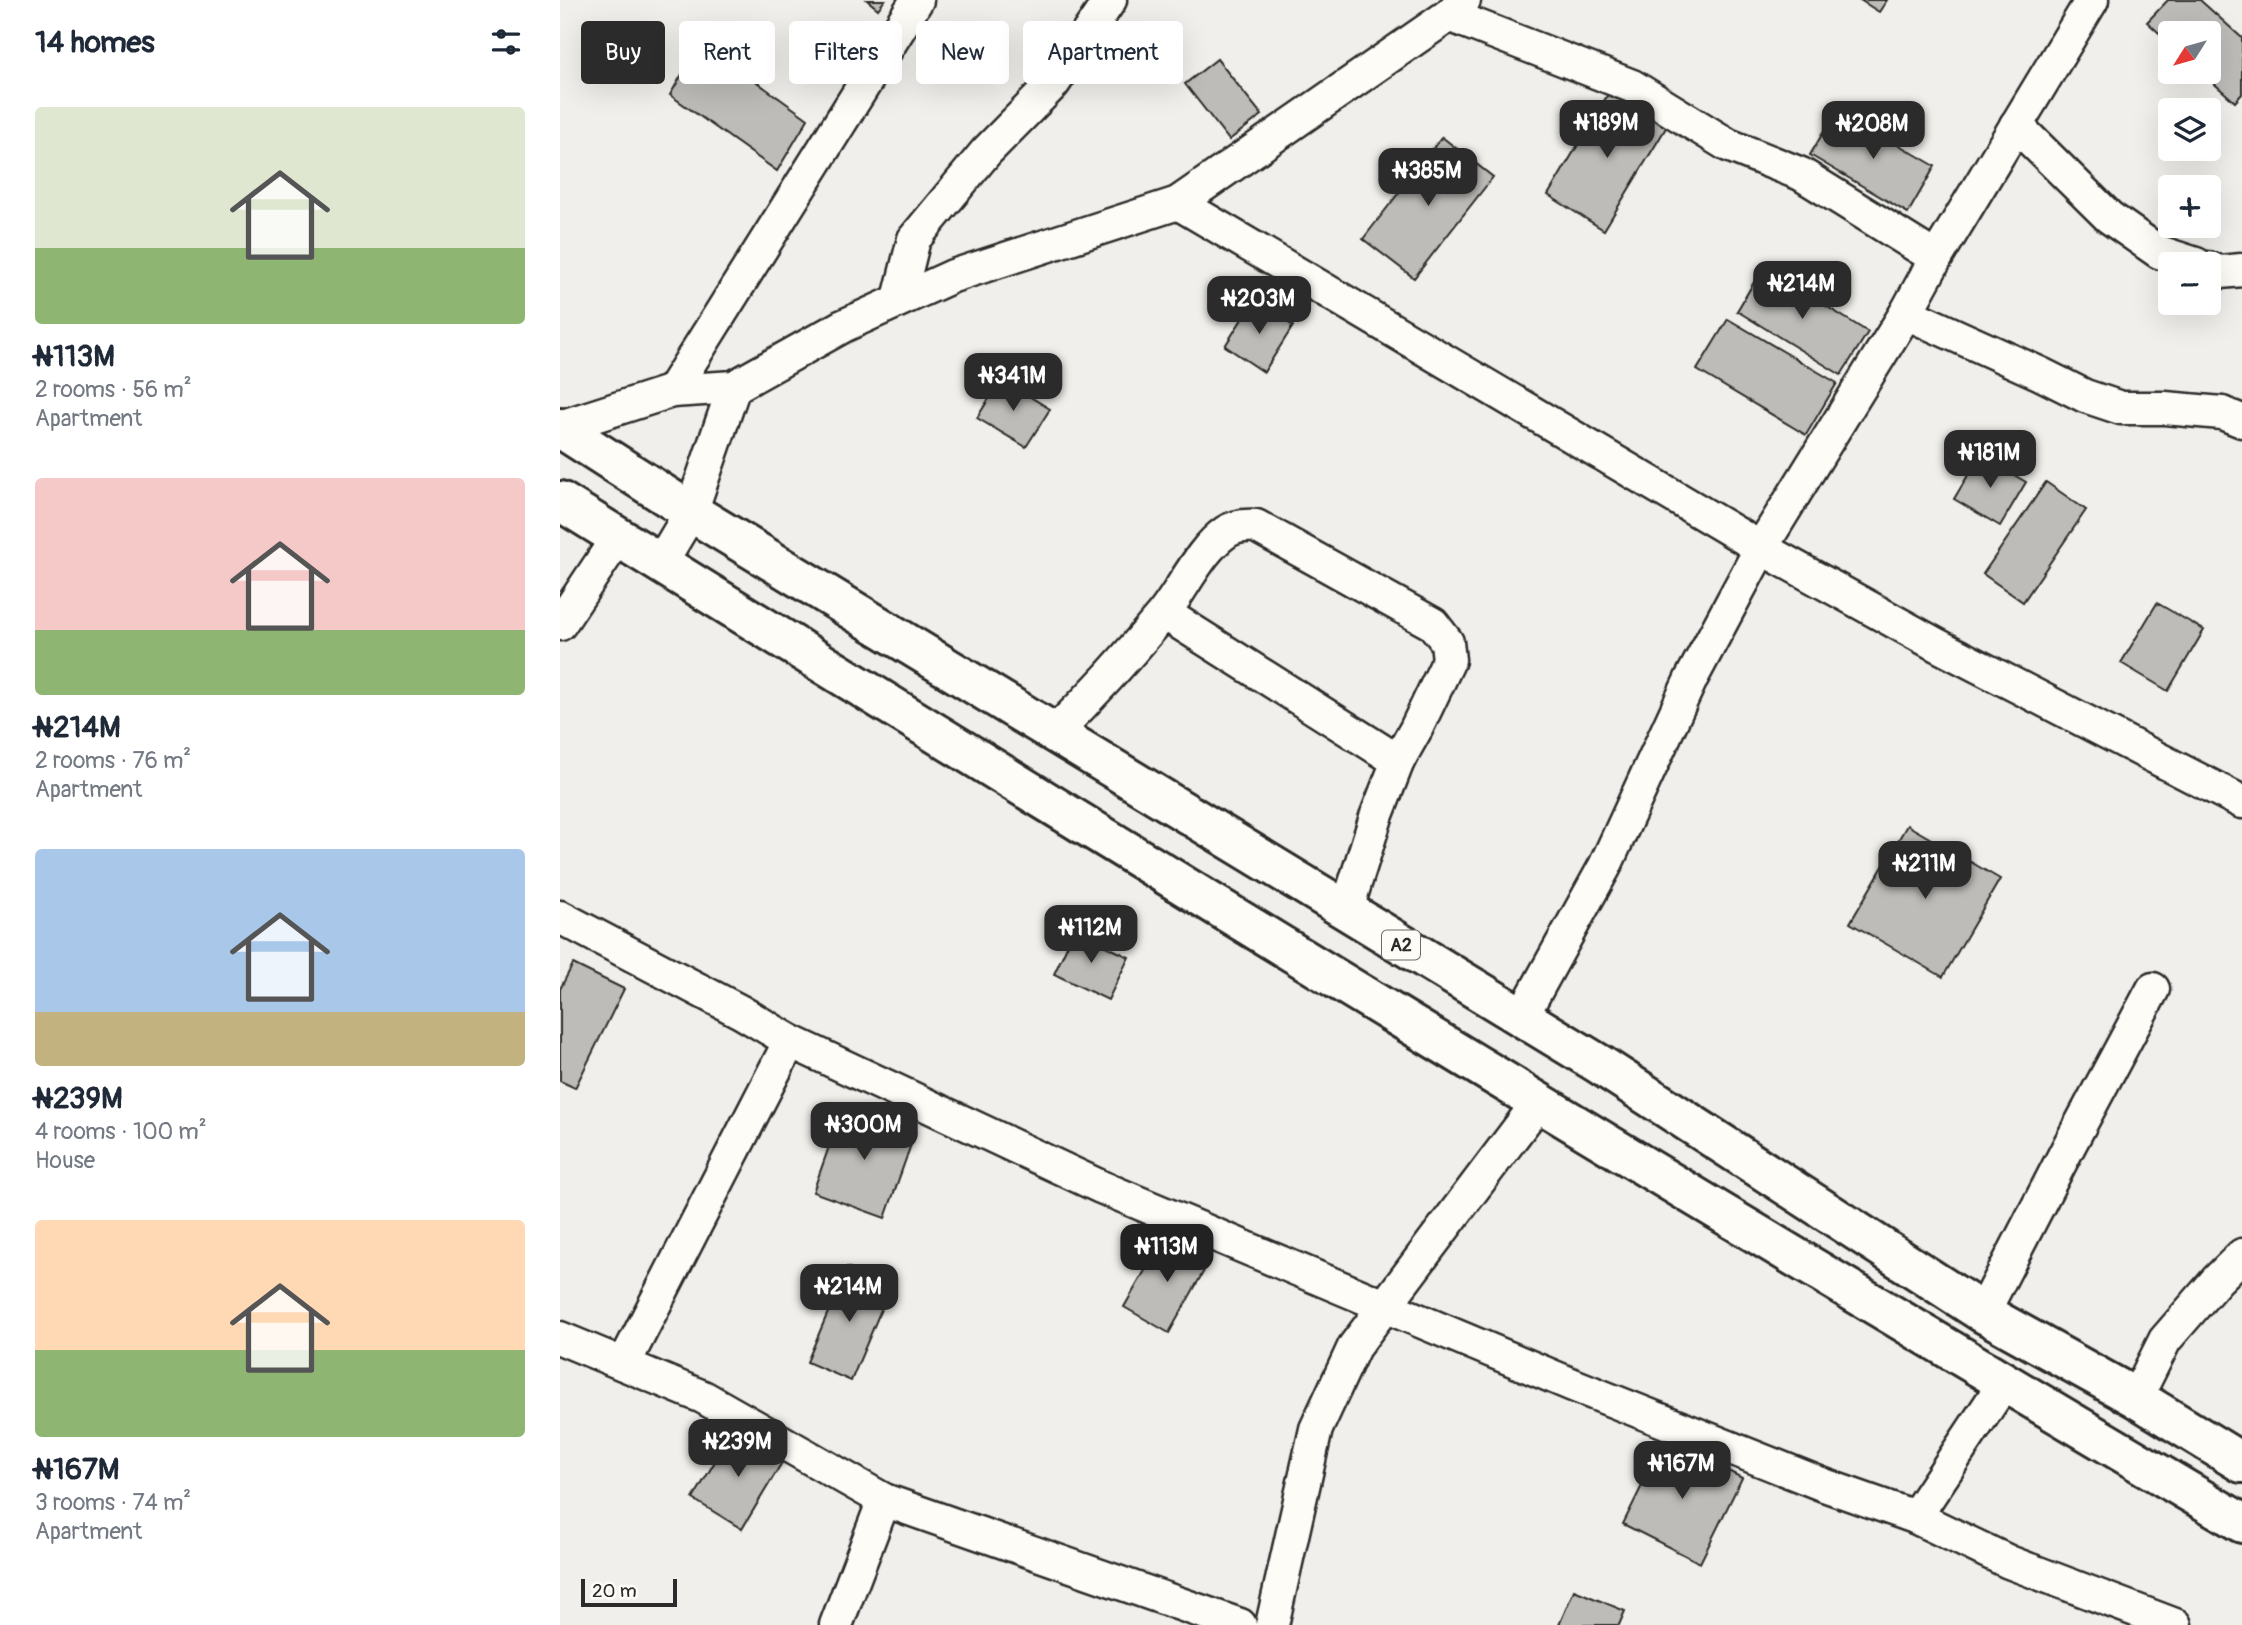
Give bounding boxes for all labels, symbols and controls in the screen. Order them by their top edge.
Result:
chip: Buy [581,21,665,84]
chip: Rent [679,21,775,84]
chip: Filters [789,21,902,84]
chip: New [916,21,1009,84]
chip: Apartment [1023,21,1183,84]
north arrow [2158,21,2221,84]
map controls [2158,21,2221,315]
icon: filters [487,23,525,61]
text: 14 homes [35,24,155,61]
button: layers [2158,98,2221,161]
pin: ₦189M [1558,100,1656,160]
pin: ₦208M [1824,102,1922,161]
text: ₦189M [1576,108,1638,137]
text: ₦208M [1838,109,1908,138]
pin: ₦385M [1379,148,1477,208]
icon: home [217,152,343,278]
text: ₦385M [1394,156,1462,185]
button: + [2158,175,2221,238]
button: − [2158,252,2221,315]
pin: ₦214M [1753,262,1851,321]
text: ₦214M [1769,269,1835,298]
pin: ₦203M [1210,276,1308,336]
text: ₦203M [1223,284,1295,313]
text: ₦113M [35,338,115,375]
pin: ₦341M [964,354,1062,413]
text: ₦341M [980,361,1046,390]
text: 2 rooms · 56 m² [35,375,192,404]
text: Apartment [35,404,142,433]
pin: ₦181M [1941,430,2039,490]
text: ₦181M [1960,438,2020,467]
icon: home [217,523,343,649]
text: ₦214M [35,709,121,746]
text: 2 rooms · 76 m² [35,746,191,775]
text: Apartment [35,775,142,804]
pin: ₦211M [1876,842,1974,901]
text: ₦211M [1894,849,1956,878]
icon: home [217,894,343,1020]
pin: ₦112M [1042,906,1140,965]
text: ₦112M [1060,913,1122,942]
road number: A2 [1382,930,1420,960]
text: ₦239M [35,1080,123,1117]
pin: ₦300M [815,1102,913,1162]
text: ₦300M [827,1110,901,1139]
text: 4 rooms · 100 m² [35,1117,207,1146]
text: House [35,1146,95,1175]
pin: ₦113M [1118,1224,1216,1284]
text: ₦113M [1136,1232,1198,1261]
pin: ₦214M [800,1264,898,1324]
icon: home [217,1265,343,1391]
text: ₦214M [816,1272,882,1301]
pin: ₦239M [689,1420,787,1479]
text: ₦239M [704,1427,772,1456]
pin: ₦167M [1633,1442,1731,1501]
text: ₦167M [1650,1449,1714,1478]
text: ₦167M [35,1451,119,1488]
text: 3 rooms · 74 m² [35,1488,191,1517]
text: Apartment [35,1517,142,1546]
scale bar [581,1576,677,1608]
text: 20 m [592,1579,637,1603]

